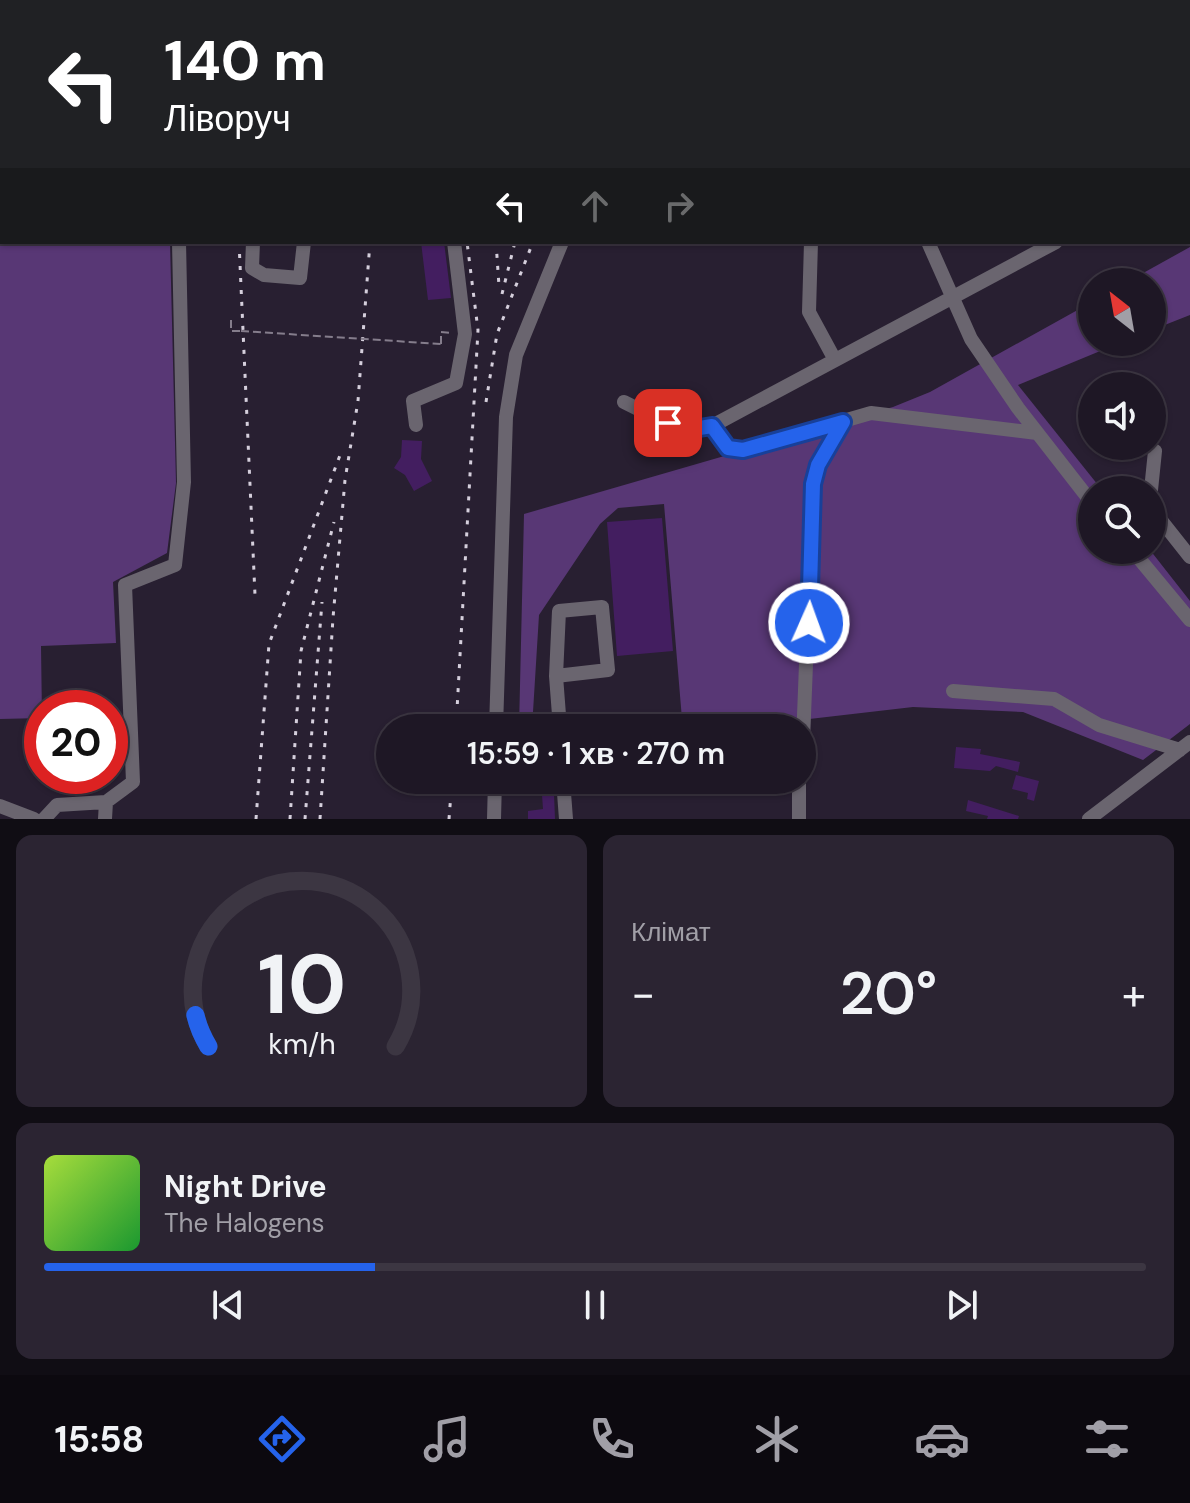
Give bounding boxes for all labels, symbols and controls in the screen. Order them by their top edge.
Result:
text: 140 m [164,24,326,97]
icon: left [32,32,136,136]
text: Ліворуч [164,95,291,142]
icon: left [489,184,533,228]
icon: ahead [573,184,617,228]
icon: right [657,184,701,228]
north arrow [1078,268,1166,356]
map controls [1078,268,1166,564]
button: sound [1078,372,1166,460]
pin [634,389,702,457]
icon: arrive [646,401,690,445]
button: search [1078,476,1166,564]
position arrow [767,581,851,665]
speed limit sign: 20 [24,690,128,794]
text: 15:59 · 1 хв · 270 m [467,734,725,773]
text: Клімат [631,915,711,949]
text: 10 [257,930,346,1039]
text: 20° [840,954,937,1033]
text: − [631,965,655,1023]
text: + [1122,965,1146,1023]
text: km/h [268,1026,335,1063]
text: Night Drive [164,1167,327,1206]
text: The Halogens [164,1206,324,1240]
icon: previous [206,1283,250,1327]
icon: pause [573,1283,617,1327]
icon: next [940,1283,984,1327]
icon: directions [254,1411,310,1467]
icon: music [419,1411,475,1467]
icon: phone [584,1411,640,1467]
icon: climate [749,1411,805,1467]
icon: car [914,1411,970,1467]
icon: filters [1079,1411,1135,1467]
text: 15:58 [55,1416,144,1463]

